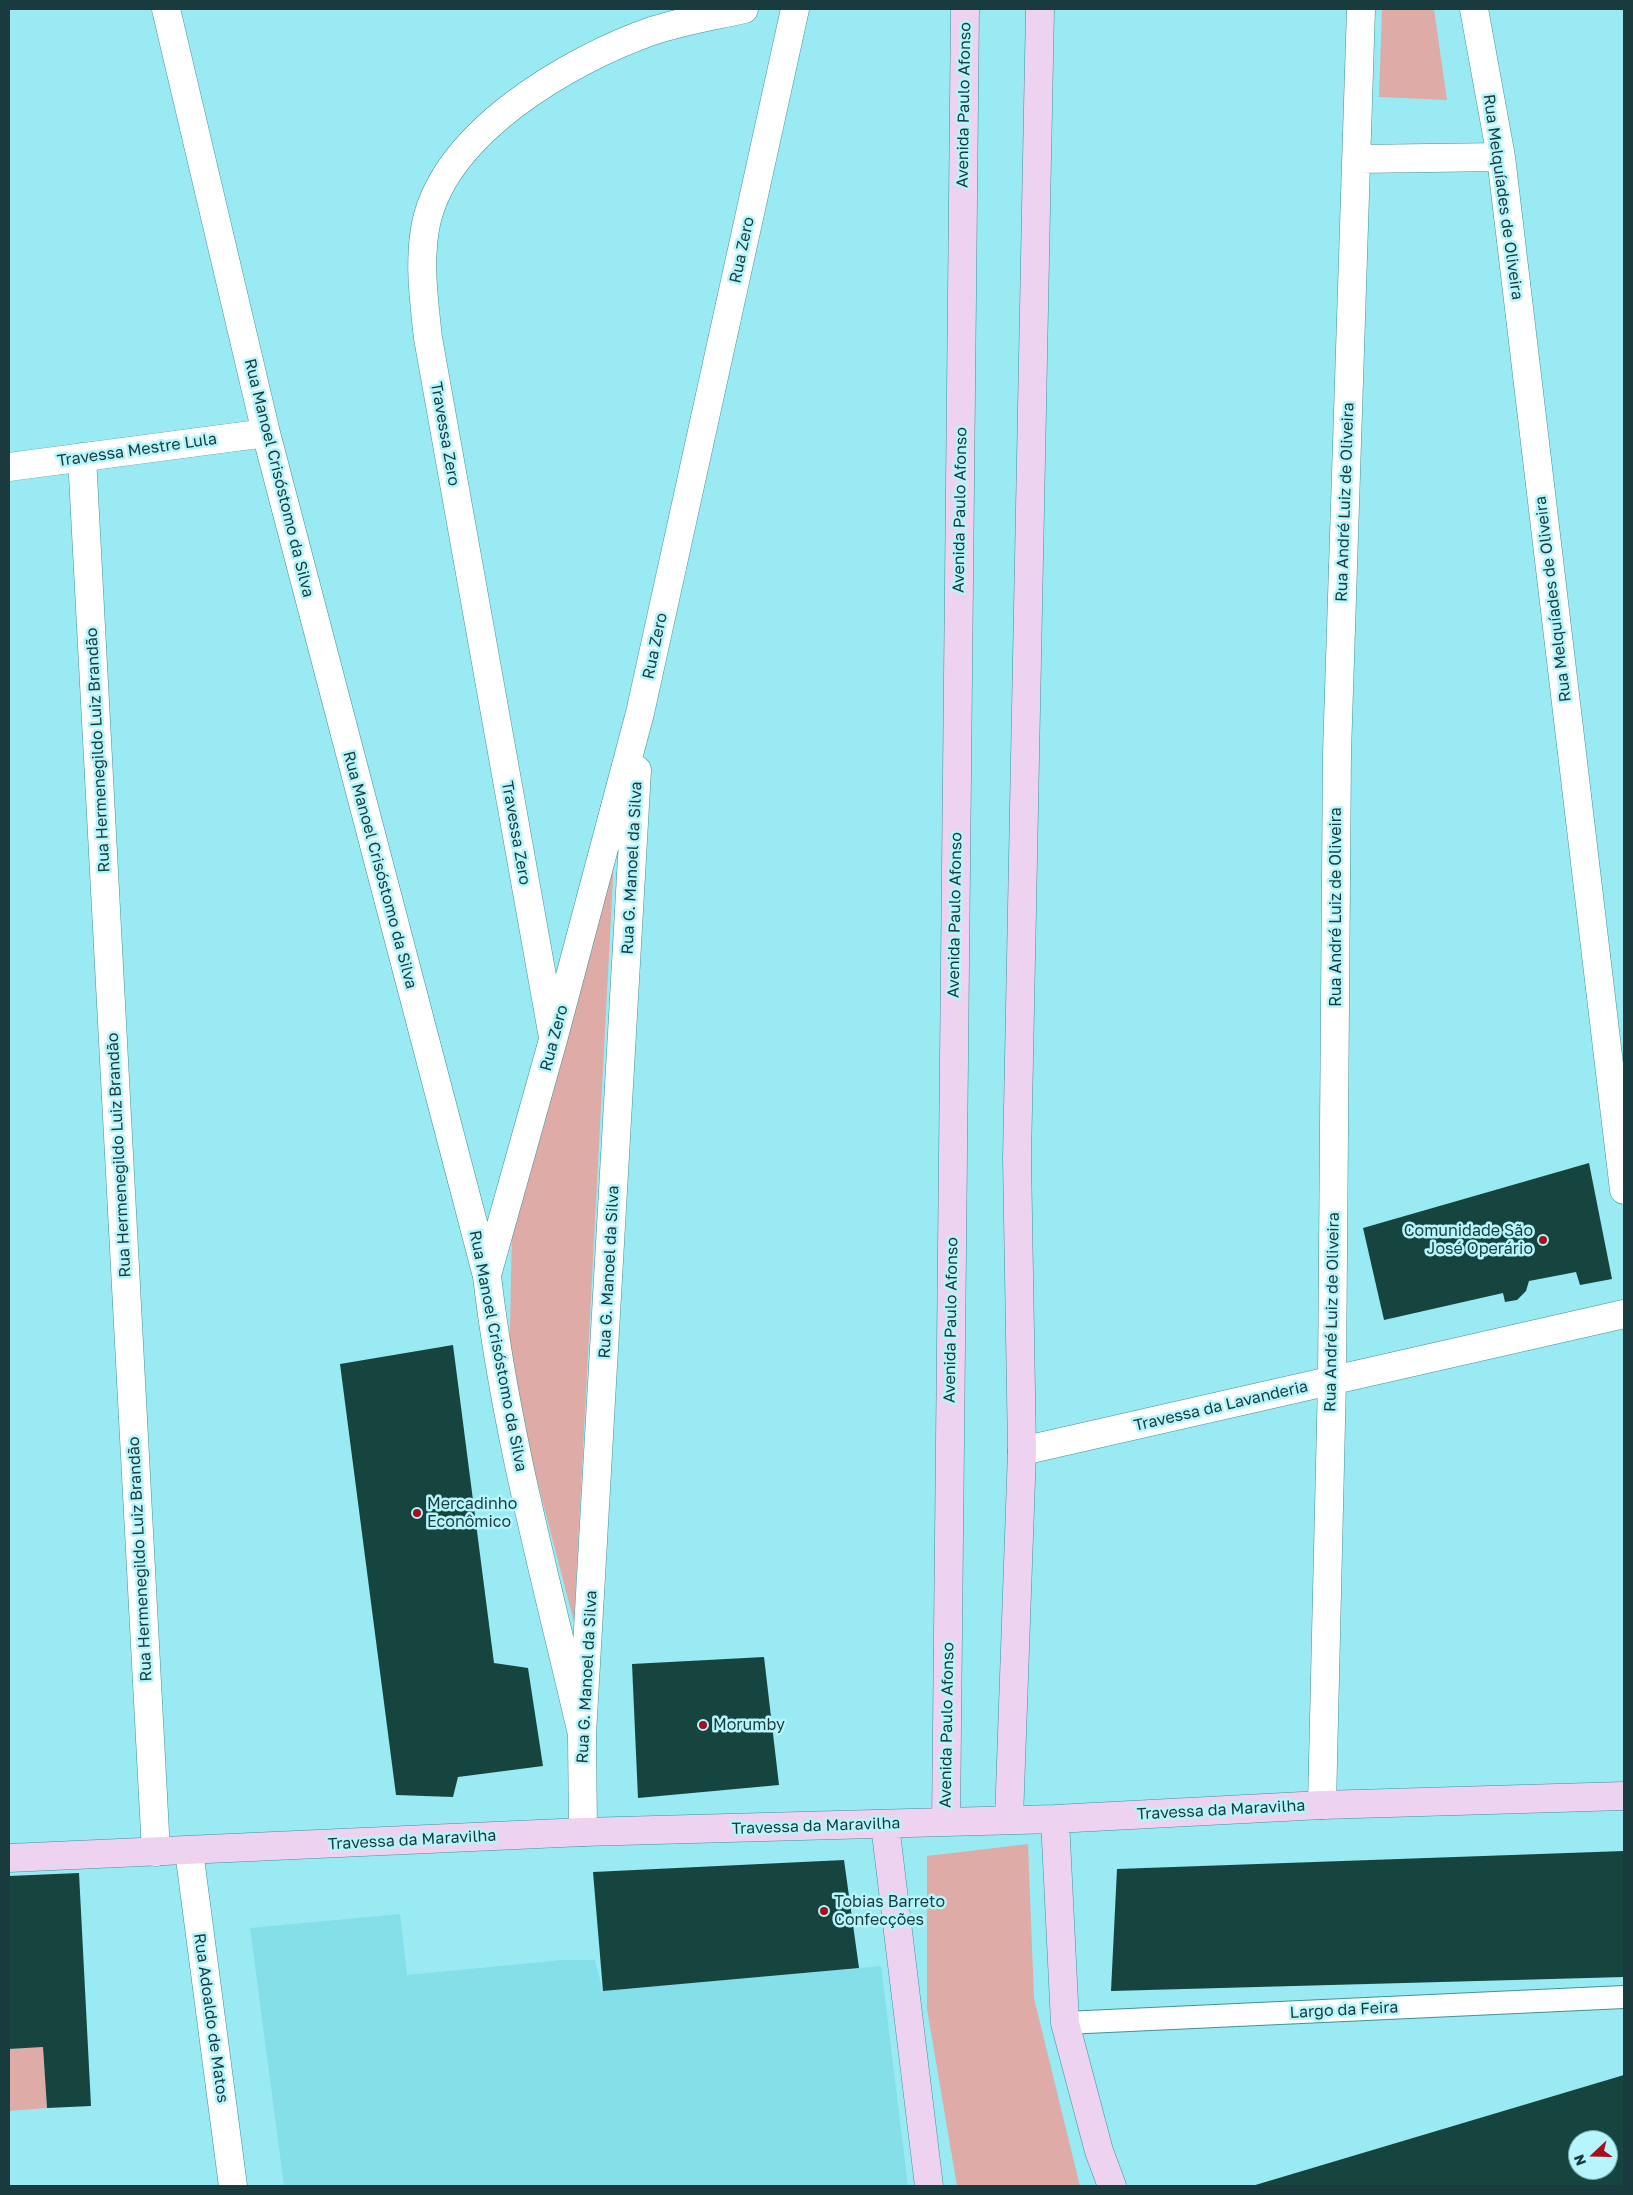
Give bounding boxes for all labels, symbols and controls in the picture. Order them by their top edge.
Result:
street label: Avenida Paulo Afonso [953,22,975,188]
street label: Rua Melquíades de Oliveira [1479,93,1527,301]
street label: Rua Zero [726,215,758,285]
street label: Rua Manoel Crisóstomo da Silva [240,357,318,599]
street label: Travessa Zero [426,380,464,488]
street label: Rua André Luiz de Oliveira [1332,402,1358,602]
street label: Avenida Paulo Afonso [949,427,971,593]
street label: Travessa Mestre Lula [56,429,218,471]
street label: Rua Melquíades de Oliveira [1531,495,1575,703]
street label: Rua Zero [639,611,671,681]
street label: Rua Hermenegildo Luiz Brandão [82,627,114,873]
street label: Rua Manoel Crisóstomo da Silva [339,749,421,991]
street label: Travessa Zero [497,779,535,887]
street label: Rua G. Manoel da Silva [618,781,646,955]
street label: Rua André Luiz de Oliveira [1326,807,1346,1007]
street label: Avenida Paulo Afonso [944,832,966,998]
street label: Rua Zero [536,1003,572,1073]
street label: Rua Hermenegildo Luiz Brandão [103,1032,135,1278]
street label: Rua G. Manoel da Silva [595,1185,623,1359]
street label: Rua André Luiz de Oliveira [1321,1212,1343,1412]
place label: Comunidade São José Operário [1404,1221,1533,1259]
street label: Rua Manoel Crisóstomo da Silva [465,1229,531,1473]
marker: Comunidade São José Operário [1537,1234,1549,1246]
street label: Avenida Paulo Afonso [940,1237,962,1403]
street label: Travessa da Lavanderia [1132,1377,1310,1435]
street label: Rua Hermenegildo Luiz Brandão [124,1436,156,1682]
place label: Mercadinho Econômico [427,1494,517,1532]
marker: Mercadinho Econômico [411,1507,423,1519]
street label: Rua G. Manoel da Silva [573,1590,601,1764]
street label: Avenida Paulo Afonso [936,1642,958,1808]
place label: Morumby [713,1715,785,1735]
marker: Morumby [697,1719,709,1731]
street label: Travessa da Maravilha [1136,1796,1306,1824]
street label: Travessa da Maravilha [731,1813,901,1839]
street label: Travessa da Maravilha [327,1826,497,1854]
place label: Tobias Barreto Confecções [834,1892,945,1930]
marker: Tobias Barreto Confecções [818,1905,830,1917]
street label: Rua Adoaldo de Matos [190,1932,232,2104]
street label: Largo da Feira [1289,1998,1399,2022]
north arrow [1568,2130,1618,2180]
text: N [1570,2152,1589,2168]

